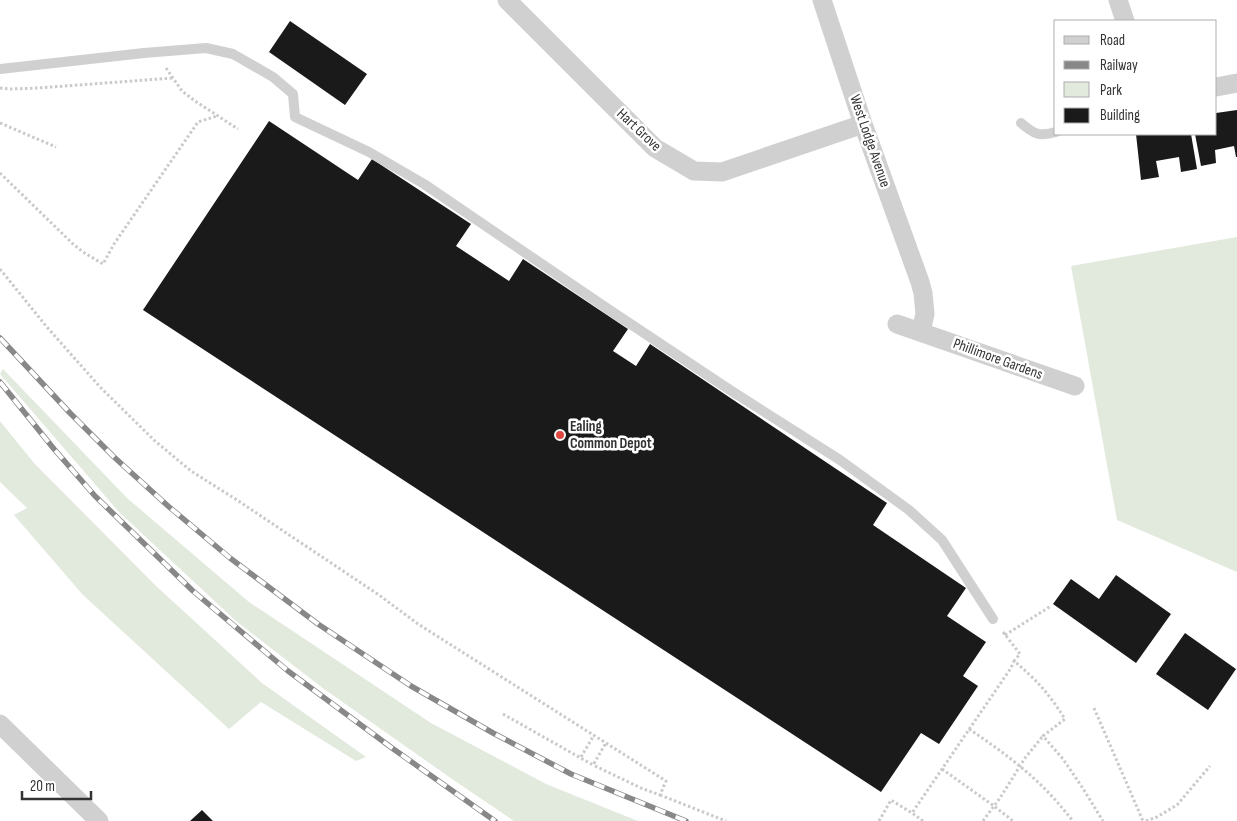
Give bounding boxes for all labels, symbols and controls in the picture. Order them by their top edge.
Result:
legend [1054,20,1217,135]
text: Road [1100,31,1125,50]
text: Railway [1100,56,1138,75]
text: Park [1100,81,1122,100]
street label: West Lodge Avenue [845,92,895,190]
street label: Hart Grove [613,105,665,155]
text: Building [1100,106,1140,125]
street label: Phillimore Gardens [951,334,1045,384]
place label: Ealing Common Depot [570,417,652,453]
marker: Ealing Common Depot [554,429,566,441]
scale bar [22,768,91,800]
text: 20 m [30,777,55,796]

